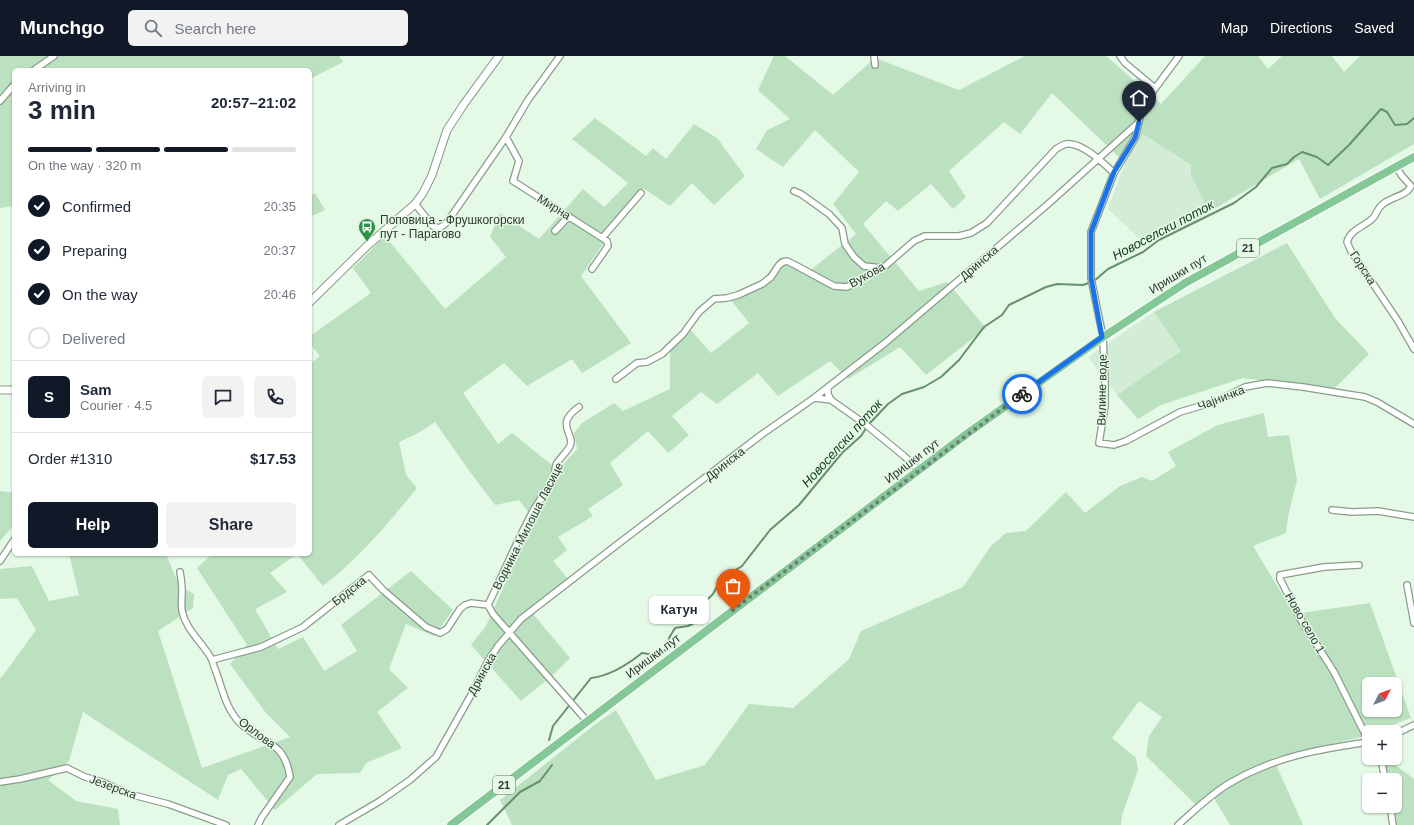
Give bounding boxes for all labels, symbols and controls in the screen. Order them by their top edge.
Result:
search box [128,10,408,46]
text: Munchgo [20,17,104,38]
icon: search [142,17,164,39]
text: Search here [174,20,256,37]
text: Map [1221,20,1248,36]
text: Directions [1270,20,1332,36]
text: Saved [1354,20,1394,36]
text: Arriving in [28,80,86,95]
pin [1122,81,1156,122]
icon: home [1128,87,1150,109]
text: 20:57–21:02 [211,94,296,111]
text: 3 min [28,95,96,125]
text: On the way · 320 m [28,158,141,173]
street label: Мирна [535,191,574,223]
icon: check [28,195,50,217]
water label: Новоселски поток [1110,196,1217,263]
text: Confirmed [62,198,131,215]
text: 20:35 [263,199,296,214]
place label: Поповица - Фрушкогорски пут - Парагово [380,213,525,241]
bus stop icon: Поповица - Фрушкогорски пут - Парагово [357,217,377,242]
icon: check [28,239,50,261]
road number: 21 [1237,239,1259,257]
text: Preparing [62,242,127,259]
street label: Дринска [957,242,1001,283]
text: 20:37 [263,243,296,258]
street label: Горска [1347,249,1379,288]
street label: Иришки пут [1147,251,1210,297]
street label: Вукова [847,259,888,291]
icon: check [28,283,50,305]
text: On the way [62,286,138,303]
text: 20:46 [263,287,296,302]
text: Delivered [62,330,125,347]
street label: Вилине воде [1094,354,1110,426]
courier [1002,374,1042,414]
button: chat [202,376,244,418]
button: phone [254,376,296,418]
text: Sam [80,381,112,398]
icon: bike [1011,383,1033,405]
street label: Чајничка [1196,383,1247,413]
text: S [44,388,54,405]
water label: Новоселски поток [799,395,886,490]
text: Courier · 4.5 [80,398,152,413]
street label: Иришки пут [882,436,943,486]
street label: Дринска [702,444,748,484]
text: Order #1310 [28,450,112,467]
text: $17.53 [250,450,296,467]
street label: Водника Милоша Ласице [490,460,566,592]
button: Help [28,502,158,548]
button: Share [166,502,296,548]
pin [716,569,750,610]
street label: Брдска [329,573,369,609]
icon: bag [722,575,744,597]
street label: Ново село 1 [1282,590,1328,656]
callout: Катун [649,596,709,624]
text: Катун [660,602,698,617]
street label: Иришки пут [623,631,684,681]
street label: Дринска [465,650,500,698]
north arrow [1362,677,1402,717]
map controls [1362,677,1402,813]
street label: Орлова [236,715,278,752]
button: + [1362,725,1402,765]
street label: Језерска [87,772,139,802]
button: − [1362,773,1402,813]
road number: 21 [493,776,515,794]

